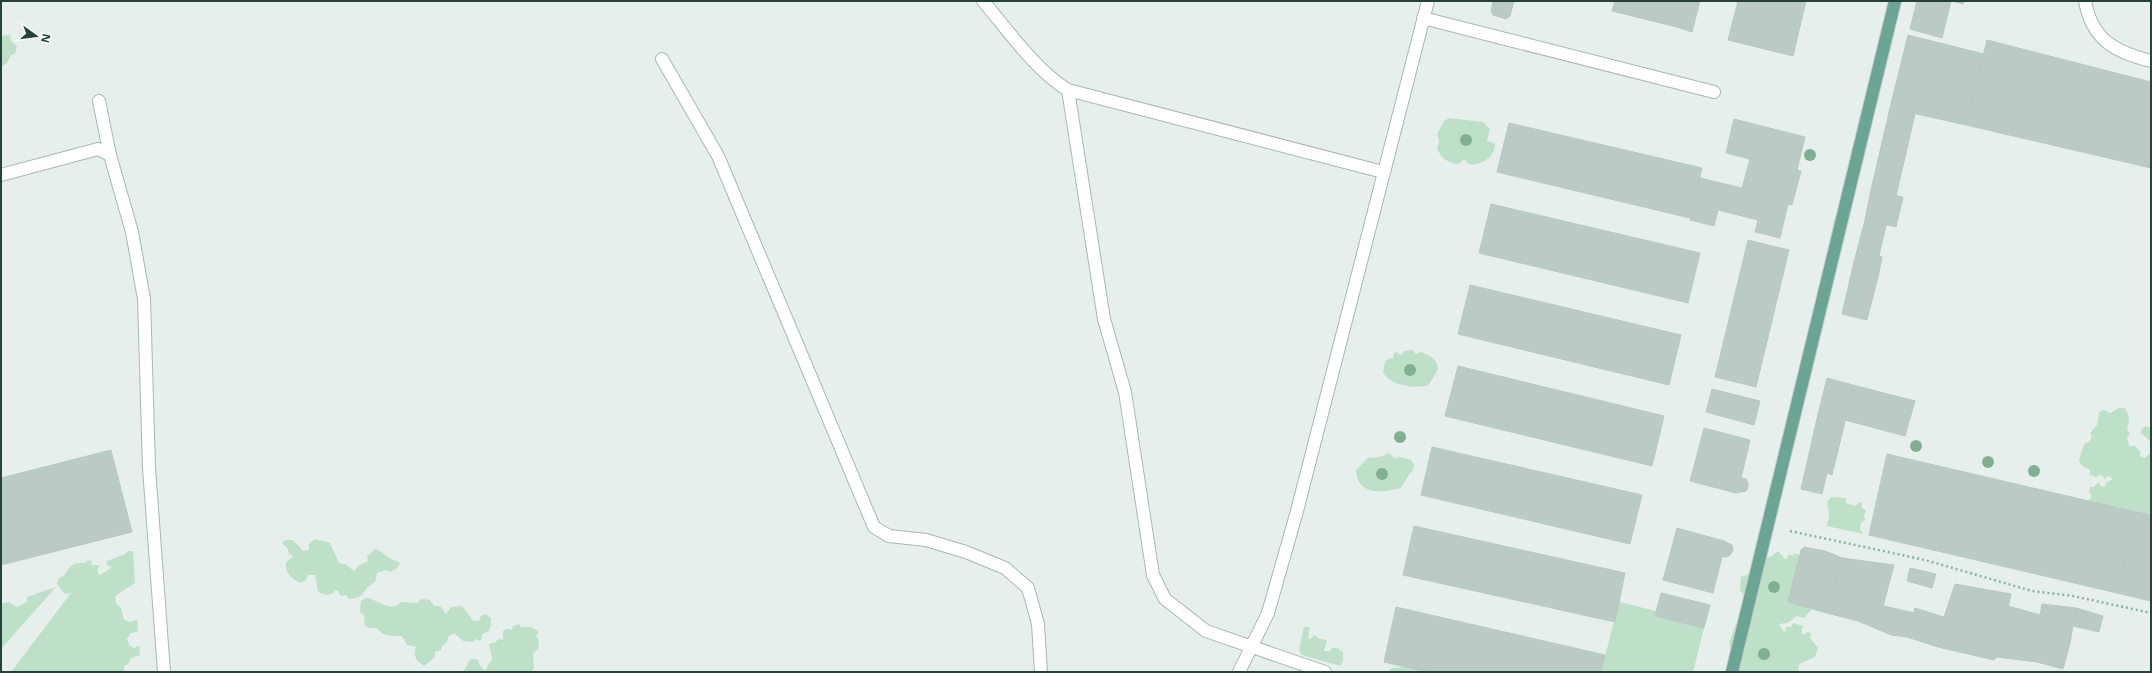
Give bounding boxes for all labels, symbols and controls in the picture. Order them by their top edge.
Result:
north arrow [16,16,56,56]
text: N [38,32,55,45]

